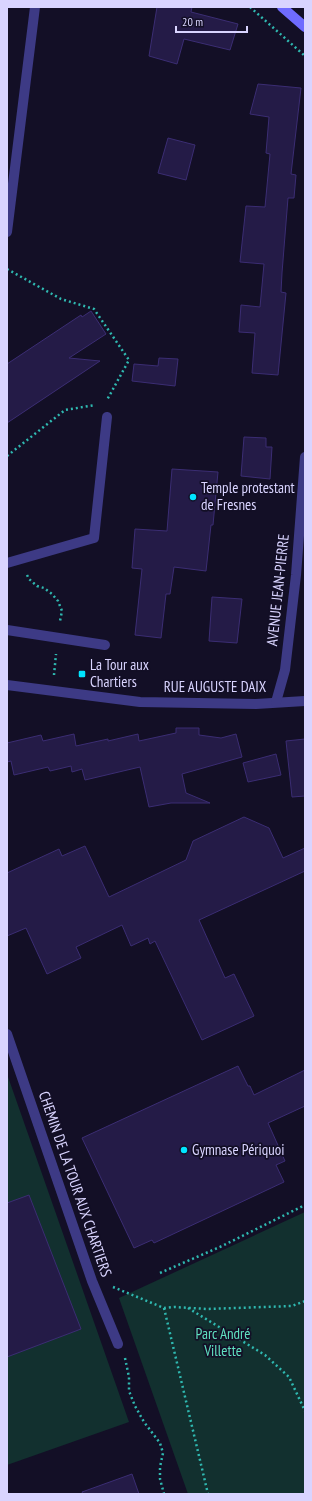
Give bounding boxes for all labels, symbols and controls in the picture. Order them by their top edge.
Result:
scale bar [176,8,247,34]
text: 20 m [182,14,203,29]
place label: Temple protestant de Fresnes [201,478,295,514]
marker: Temple protestant de Fresnes [188,492,198,502]
street label: AVENUE JEAN-PIERRE [262,533,293,647]
place label: La Tour aux Chartiers [90,655,149,691]
marker: La Tour aux Chartiers [77,669,87,679]
street label: RUE AUGUSTE DAIX [164,677,267,696]
street label: CHEMIN DE LA TOUR AUX CHARTIERS [35,1089,116,1279]
place label: Gymnase Périquoi [192,1140,284,1159]
marker: Gymnase Périquoi [179,1145,189,1155]
park label: Parc André Villette [196,1324,250,1360]

